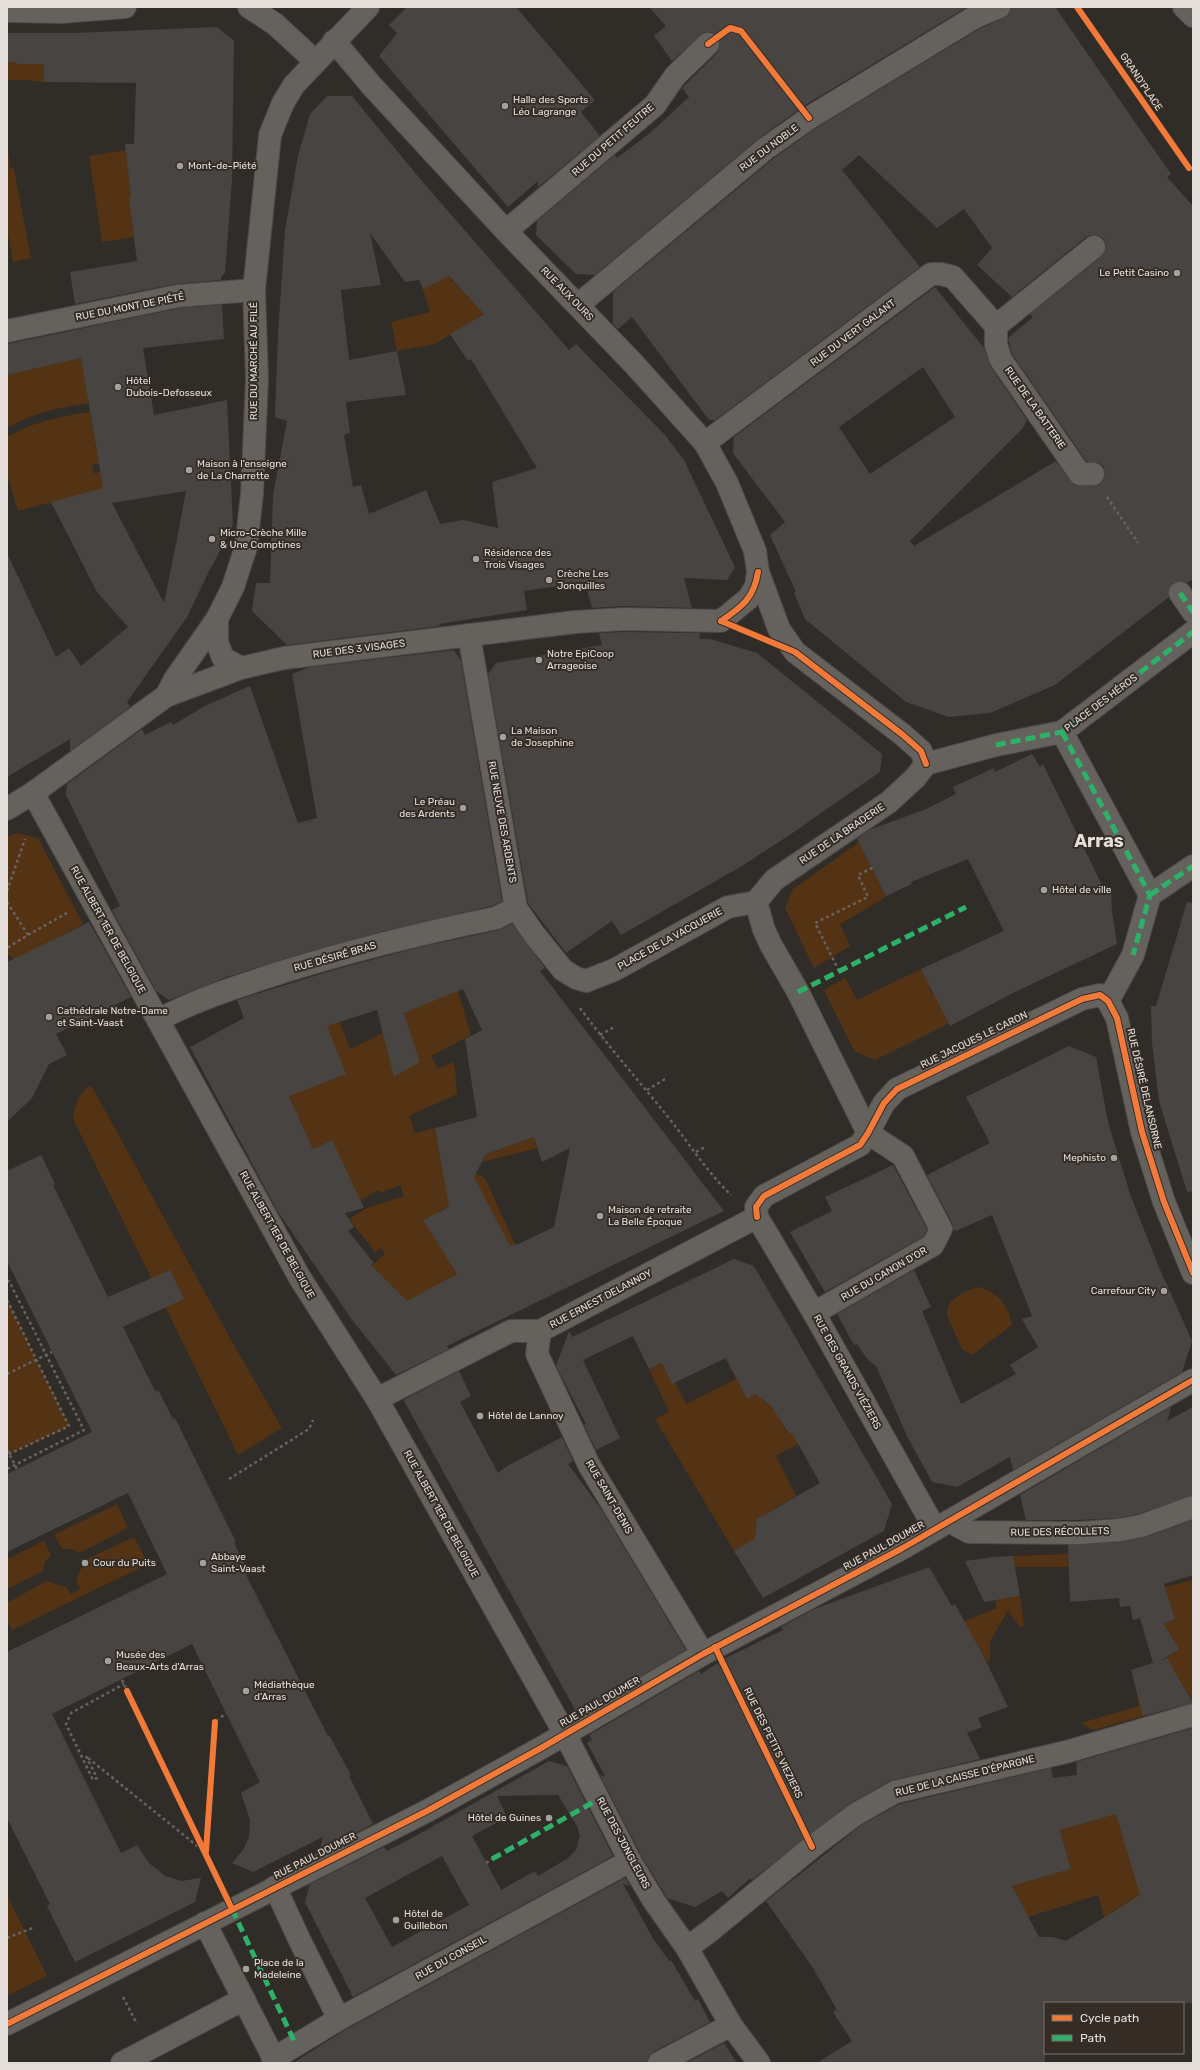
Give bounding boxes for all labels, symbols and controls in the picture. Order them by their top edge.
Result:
street label: GRAND'PLACE [1117,51,1165,113]
place label: Halle des Sports Léo Lagrange [513,94,588,118]
marker: Halle des Sports Léo Lagrange [500,101,510,111]
street label: RUE DU PETIT FEUTRE [570,101,656,179]
street label: RUE DU NOBLE [737,122,801,174]
place label: Mont-de-Piété [188,160,257,172]
marker: Mont-de-Piété [175,161,185,171]
street label: RUE AUX OURS [538,264,596,324]
place label: Le Petit Casino [1099,267,1169,279]
marker: Le Petit Casino [1172,268,1182,278]
street label: RUE DU MONT DE PIÉTÉ [75,291,185,323]
street label: RUE DU VERT GALANT [808,297,898,369]
street label: RUE DU MARCHÉ AU FILÉ [248,302,260,420]
street label: RUE DE LA BATTERIE [1002,365,1068,451]
place label: Hôtel Dubois-Defosseux [126,375,213,399]
marker: Hôtel Dubois-Defosseux [113,382,123,392]
place label: Maison à l'enseigne de La Charrette [197,458,287,482]
marker: Maison à l'enseigne de La Charrette [184,465,194,475]
place label: Micro-Crèche Mille & Une Comptines [220,527,307,551]
marker: Micro-Crèche Mille & Une Comptines [207,534,217,544]
place label: Résidence des Trois Visages [484,547,551,571]
marker: Résidence des Trois Visages [471,554,481,564]
place label: Crèche Les Jonquilles [557,568,609,592]
marker: Crèche Les Jonquilles [544,575,554,585]
street label: RUE DES 3 VISAGES [312,637,406,661]
place label: Notre EpiCoop Arrageoise [547,648,614,672]
marker: Notre EpiCoop Arrageoise [534,655,544,665]
street label: PLACE DES HÉROS [1062,672,1140,734]
place label: La Maison de Josephine [511,725,574,749]
marker: La Maison de Josephine [498,732,508,742]
street label: RUE NEUVE DES ARDENTS [485,760,519,884]
place label: Le Préau des Ardents [399,796,455,820]
street label: RUE DE LA BRADERIE [797,801,887,867]
marker: Le Préau des Ardents [458,803,468,813]
district label: Arras [1074,830,1124,852]
street label: RUE ALBERT 1ER DE BELGIQUE [68,864,148,996]
place label: Hôtel de ville [1052,884,1112,896]
marker: Hôtel de ville [1039,885,1049,895]
street label: PLACE DE LA VACQUERIE [616,905,724,973]
street label: RUE DÉSIRÉ BRAS [292,940,378,974]
place label: Cathédrale Notre-Dame et Saint-Vaast [57,1005,168,1029]
street label: RUE JACQUES LE CARON [918,1009,1030,1071]
marker: Cathédrale Notre-Dame et Saint-Vaast [44,1012,54,1022]
street label: RUE DÉSIRÉ DELANSORNE [1124,1027,1164,1151]
place label: Mephisto [1063,1152,1106,1164]
marker: Mephisto [1109,1153,1119,1163]
street label: RUE ALBERT 1ER DE BELGIQUE [237,1169,317,1301]
place label: Maison de retraite La Belle Époque [608,1204,692,1228]
marker: Maison de retraite La Belle Époque [595,1211,605,1221]
street label: RUE DU CANON D'OR [839,1244,929,1304]
street label: RUE ERNEST DELANNOY [548,1267,655,1331]
place label: Carrefour City [1091,1285,1156,1297]
marker: Carrefour City [1159,1286,1169,1296]
street label: RUE DES GRANDS VIÉZIERS [811,1313,883,1431]
place label: Hôtel de Lannoy [488,1410,564,1422]
marker: Hôtel de Lannoy [475,1411,485,1421]
street label: RUE ALBERT 1ER DE BELGIQUE [401,1448,481,1580]
street label: RUE SAINT-DENIS [583,1458,635,1536]
street label: RUE PAUL DOUMER [841,1519,927,1573]
street label: RUE DES RÉCOLLETS [1010,1525,1110,1539]
place label: Abbaye Saint-Vaast [211,1551,266,1575]
place label: Cour du Puits [93,1557,156,1569]
marker: Cour du Puits [80,1558,90,1568]
marker: Abbaye Saint-Vaast [198,1558,208,1568]
place label: Musée des Beaux-Arts d'Arras [116,1649,204,1673]
marker: Musée des Beaux-Arts d'Arras [103,1656,113,1666]
street label: RUE PAUL DOUMER [558,1674,643,1730]
place label: Médiathèque d'Arras [254,1679,315,1703]
marker: Médiathèque d'Arras [241,1686,251,1696]
street label: RUE DES PETITS VIEZIERS [741,1686,805,1800]
street label: RUE DE LA CAISSE D'ÉPARGNE [894,1753,1036,1799]
street label: RUE DES JONGLEURS [594,1795,652,1891]
place label: Hôtel de Guines [468,1812,541,1824]
marker: Hôtel de Guines [544,1813,554,1823]
street label: RUE PAUL DOUMER [272,1830,359,1882]
place label: Hôtel de Guillebon [404,1908,447,1932]
marker: Hôtel de Guillebon [391,1915,401,1925]
street label: RUE DU CONSEIL [413,1933,489,1983]
place label: Place de la Madeleine [254,1957,304,1981]
marker: Place de la Madeleine [241,1964,251,1974]
legend [1044,2002,1184,2054]
text: Cycle path [1080,2011,1139,2025]
text: Path [1080,2031,1106,2045]

